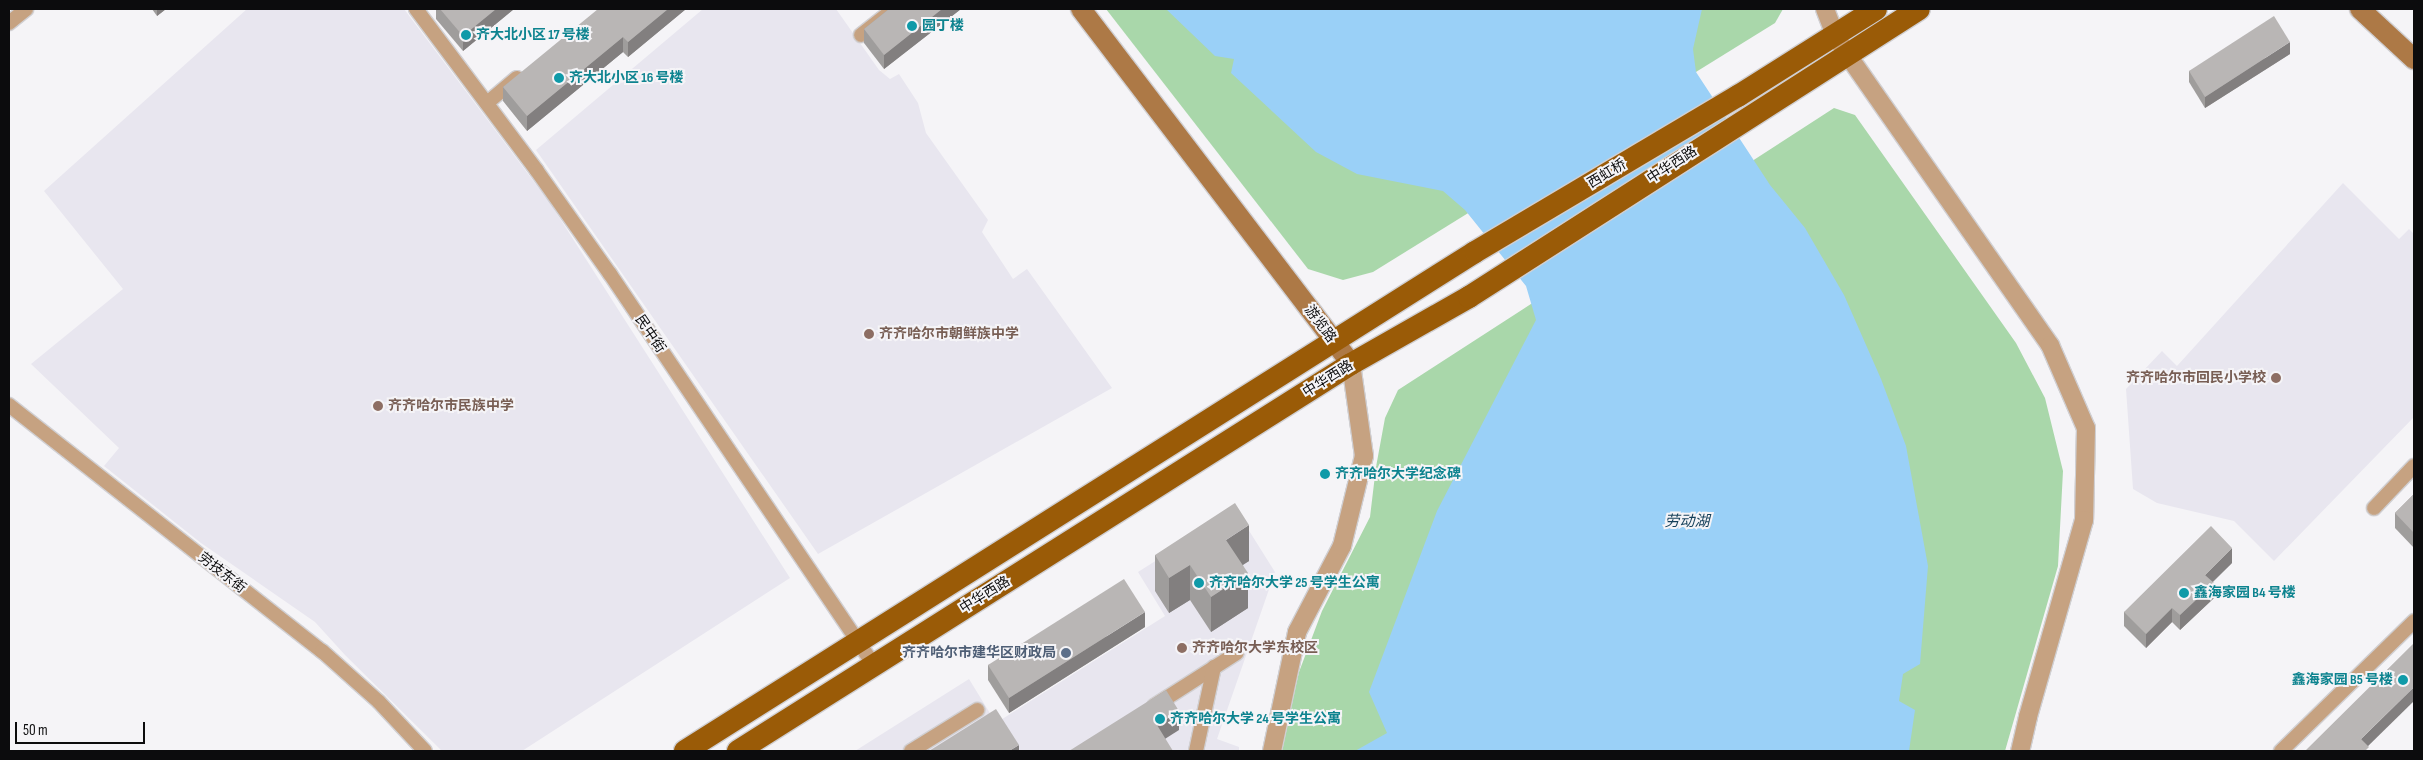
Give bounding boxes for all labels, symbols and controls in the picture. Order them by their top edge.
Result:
place label: 园丁楼 [922,18,964,34]
marker: 园丁楼 [906,20,918,32]
place label: 齐大北小区 17 号楼 [476,27,590,43]
marker: 齐大北小区 17 号楼 [460,29,472,41]
place label: 齐大北小区 16 号楼 [569,70,683,86]
marker: 齐大北小区 16 号楼 [553,72,565,84]
street label: 中华西路 [1644,143,1700,187]
street label: 西虹桥 [1585,156,1629,192]
street label: 游览路 [1301,302,1339,346]
street label: 民中街 [631,312,669,356]
place label: 齐齐哈尔市朝鲜族中学 [879,326,1019,342]
marker: 齐齐哈尔市朝鲜族中学 [863,328,875,340]
street label: 中华西路 [1300,357,1356,401]
place label: 齐齐哈尔市回民小学校 [2126,370,2266,386]
marker: 齐齐哈尔市回民小学校 [2270,372,2282,384]
place label: 齐齐哈尔市民族中学 [388,398,514,414]
marker: 齐齐哈尔市民族中学 [372,400,384,412]
place label: 齐齐哈尔大学纪念碑 [1335,466,1461,482]
marker: 齐齐哈尔大学纪念碑 [1319,468,1331,480]
water label: 劳动湖 [1665,513,1709,531]
street label: 劳技东街 [195,549,249,597]
street label: 中华西路 [957,573,1013,617]
place label: 齐齐哈尔大学 25 号学生公寓 [1209,575,1380,591]
marker: 齐齐哈尔大学 25 号学生公寓 [1193,577,1205,589]
place label: 鑫海家园 B4 号楼 [2194,585,2296,601]
marker: 鑫海家园 B4 号楼 [2178,587,2190,599]
place label: 齐齐哈尔大学东校区 [1192,640,1318,656]
marker: 齐齐哈尔大学东校区 [1176,642,1188,654]
place label: 齐齐哈尔市建华区财政局 [902,645,1056,661]
marker: 齐齐哈尔市建华区财政局 [1060,647,1072,659]
place label: 鑫海家园 B5 号楼 [2292,672,2393,688]
marker: 鑫海家园 B5 号楼 [2397,674,2409,686]
place label: 齐齐哈尔大学 24 号学生公寓 [1170,711,1341,727]
scale bar [18,712,148,744]
marker: 齐齐哈尔大学 24 号学生公寓 [1154,713,1166,725]
text: 50 m [23,721,48,740]

